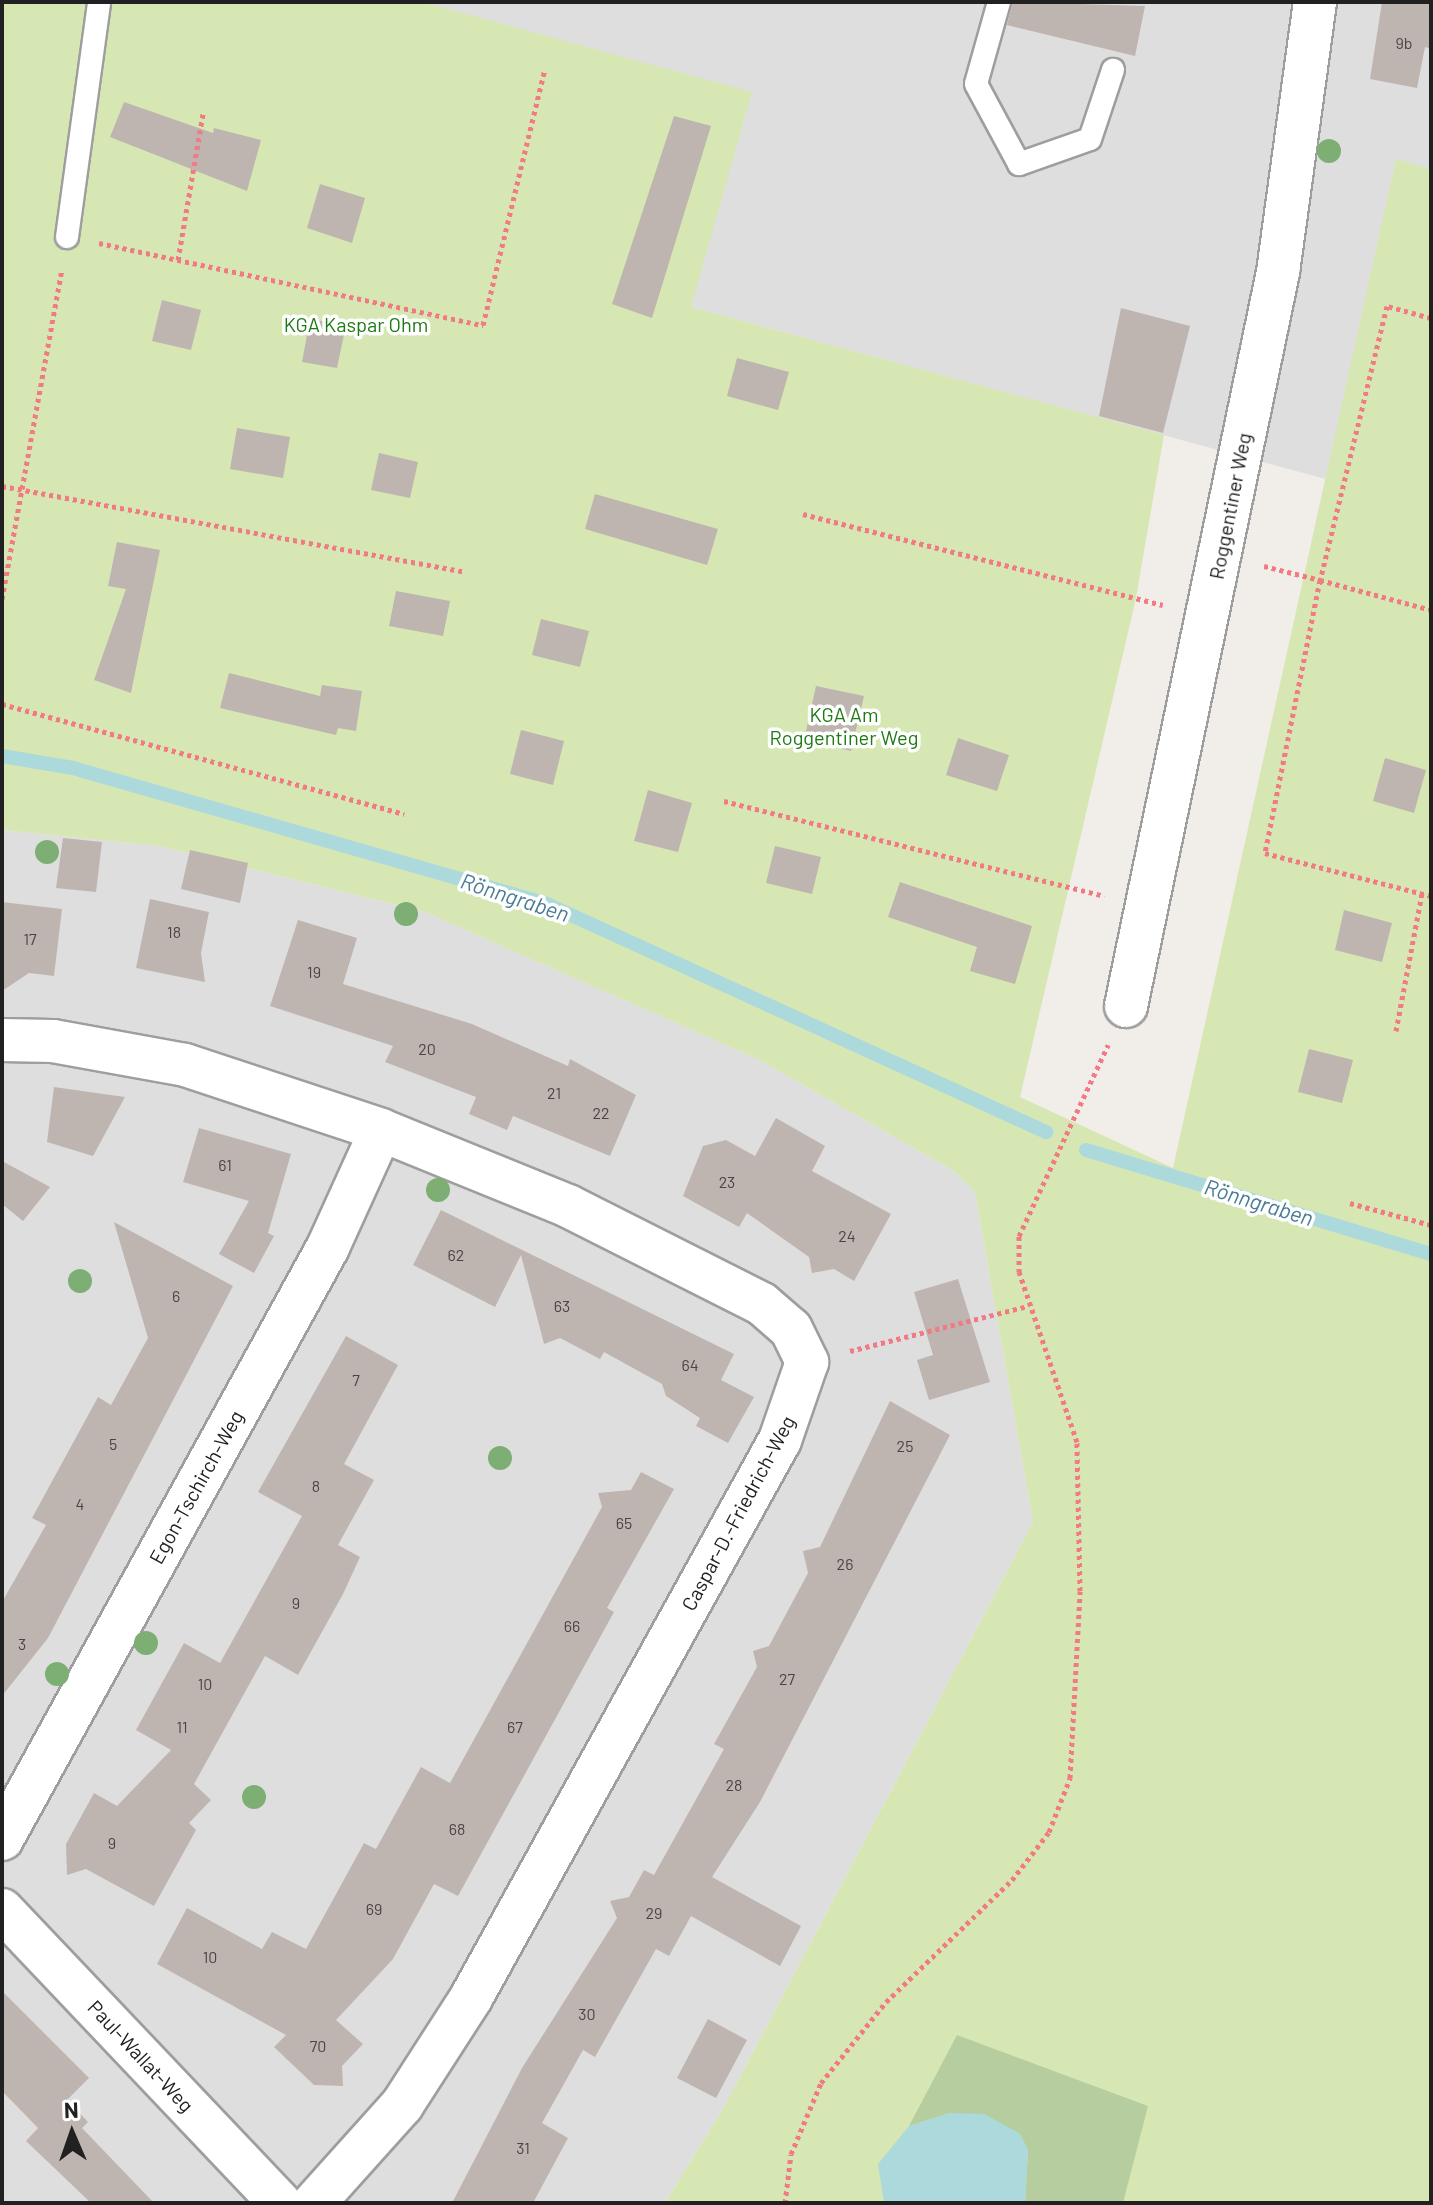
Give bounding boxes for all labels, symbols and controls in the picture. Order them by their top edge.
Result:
house number: 9b [1395,33,1413,53]
park label: KGA Kaspar Ohm [284,312,428,336]
street label: Roggentiner Weg [1204,431,1256,581]
park label: KGA Am Roggentiner Weg [770,702,918,749]
water label: Rönngraben [457,867,573,927]
house number: 18 [167,922,181,942]
house number: 17 [23,929,37,949]
house number: 19 [307,962,321,982]
house number: 20 [418,1039,436,1059]
house number: 21 [547,1083,561,1103]
house number: 22 [592,1103,610,1123]
house number: 61 [218,1155,232,1175]
house number: 23 [719,1172,735,1192]
water label: Rönngraben [1201,1173,1317,1231]
house number: 24 [838,1226,856,1246]
house number: 62 [448,1245,464,1265]
house number: 6 [172,1286,180,1306]
house number: 63 [554,1296,570,1316]
house number: 64 [681,1355,699,1375]
house number: 7 [352,1370,360,1390]
street label: Egon-Tschirch-Weg [144,1406,248,1568]
street label: Caspar-D.-Friedrich-Weg [676,1411,800,1615]
house number: 5 [109,1434,117,1454]
house number: 25 [897,1436,913,1456]
house number: 8 [312,1476,320,1496]
house number: 4 [76,1494,84,1514]
house number: 65 [616,1513,632,1533]
house number: 26 [837,1554,853,1574]
house number: 9 [292,1593,300,1613]
house number: 66 [564,1616,580,1636]
house number: 3 [18,1634,26,1654]
house number: 27 [779,1669,795,1689]
house number: 10 [198,1674,212,1694]
house number: 11 [176,1717,188,1737]
house number: 67 [507,1717,523,1737]
house number: 28 [726,1775,742,1795]
house number: 68 [449,1819,465,1839]
house number: 9 [108,1833,116,1853]
house number: 69 [366,1899,382,1919]
house number: 29 [646,1903,662,1923]
house number: 10 [203,1947,217,1967]
street label: Paul-Wallat-Weg [83,1995,199,2117]
house number: 30 [578,2004,596,2024]
house number: 70 [310,2036,326,2056]
north arrow [32,2093,112,2173]
text: N [63,2096,79,2122]
house number: 31 [516,2138,530,2158]

